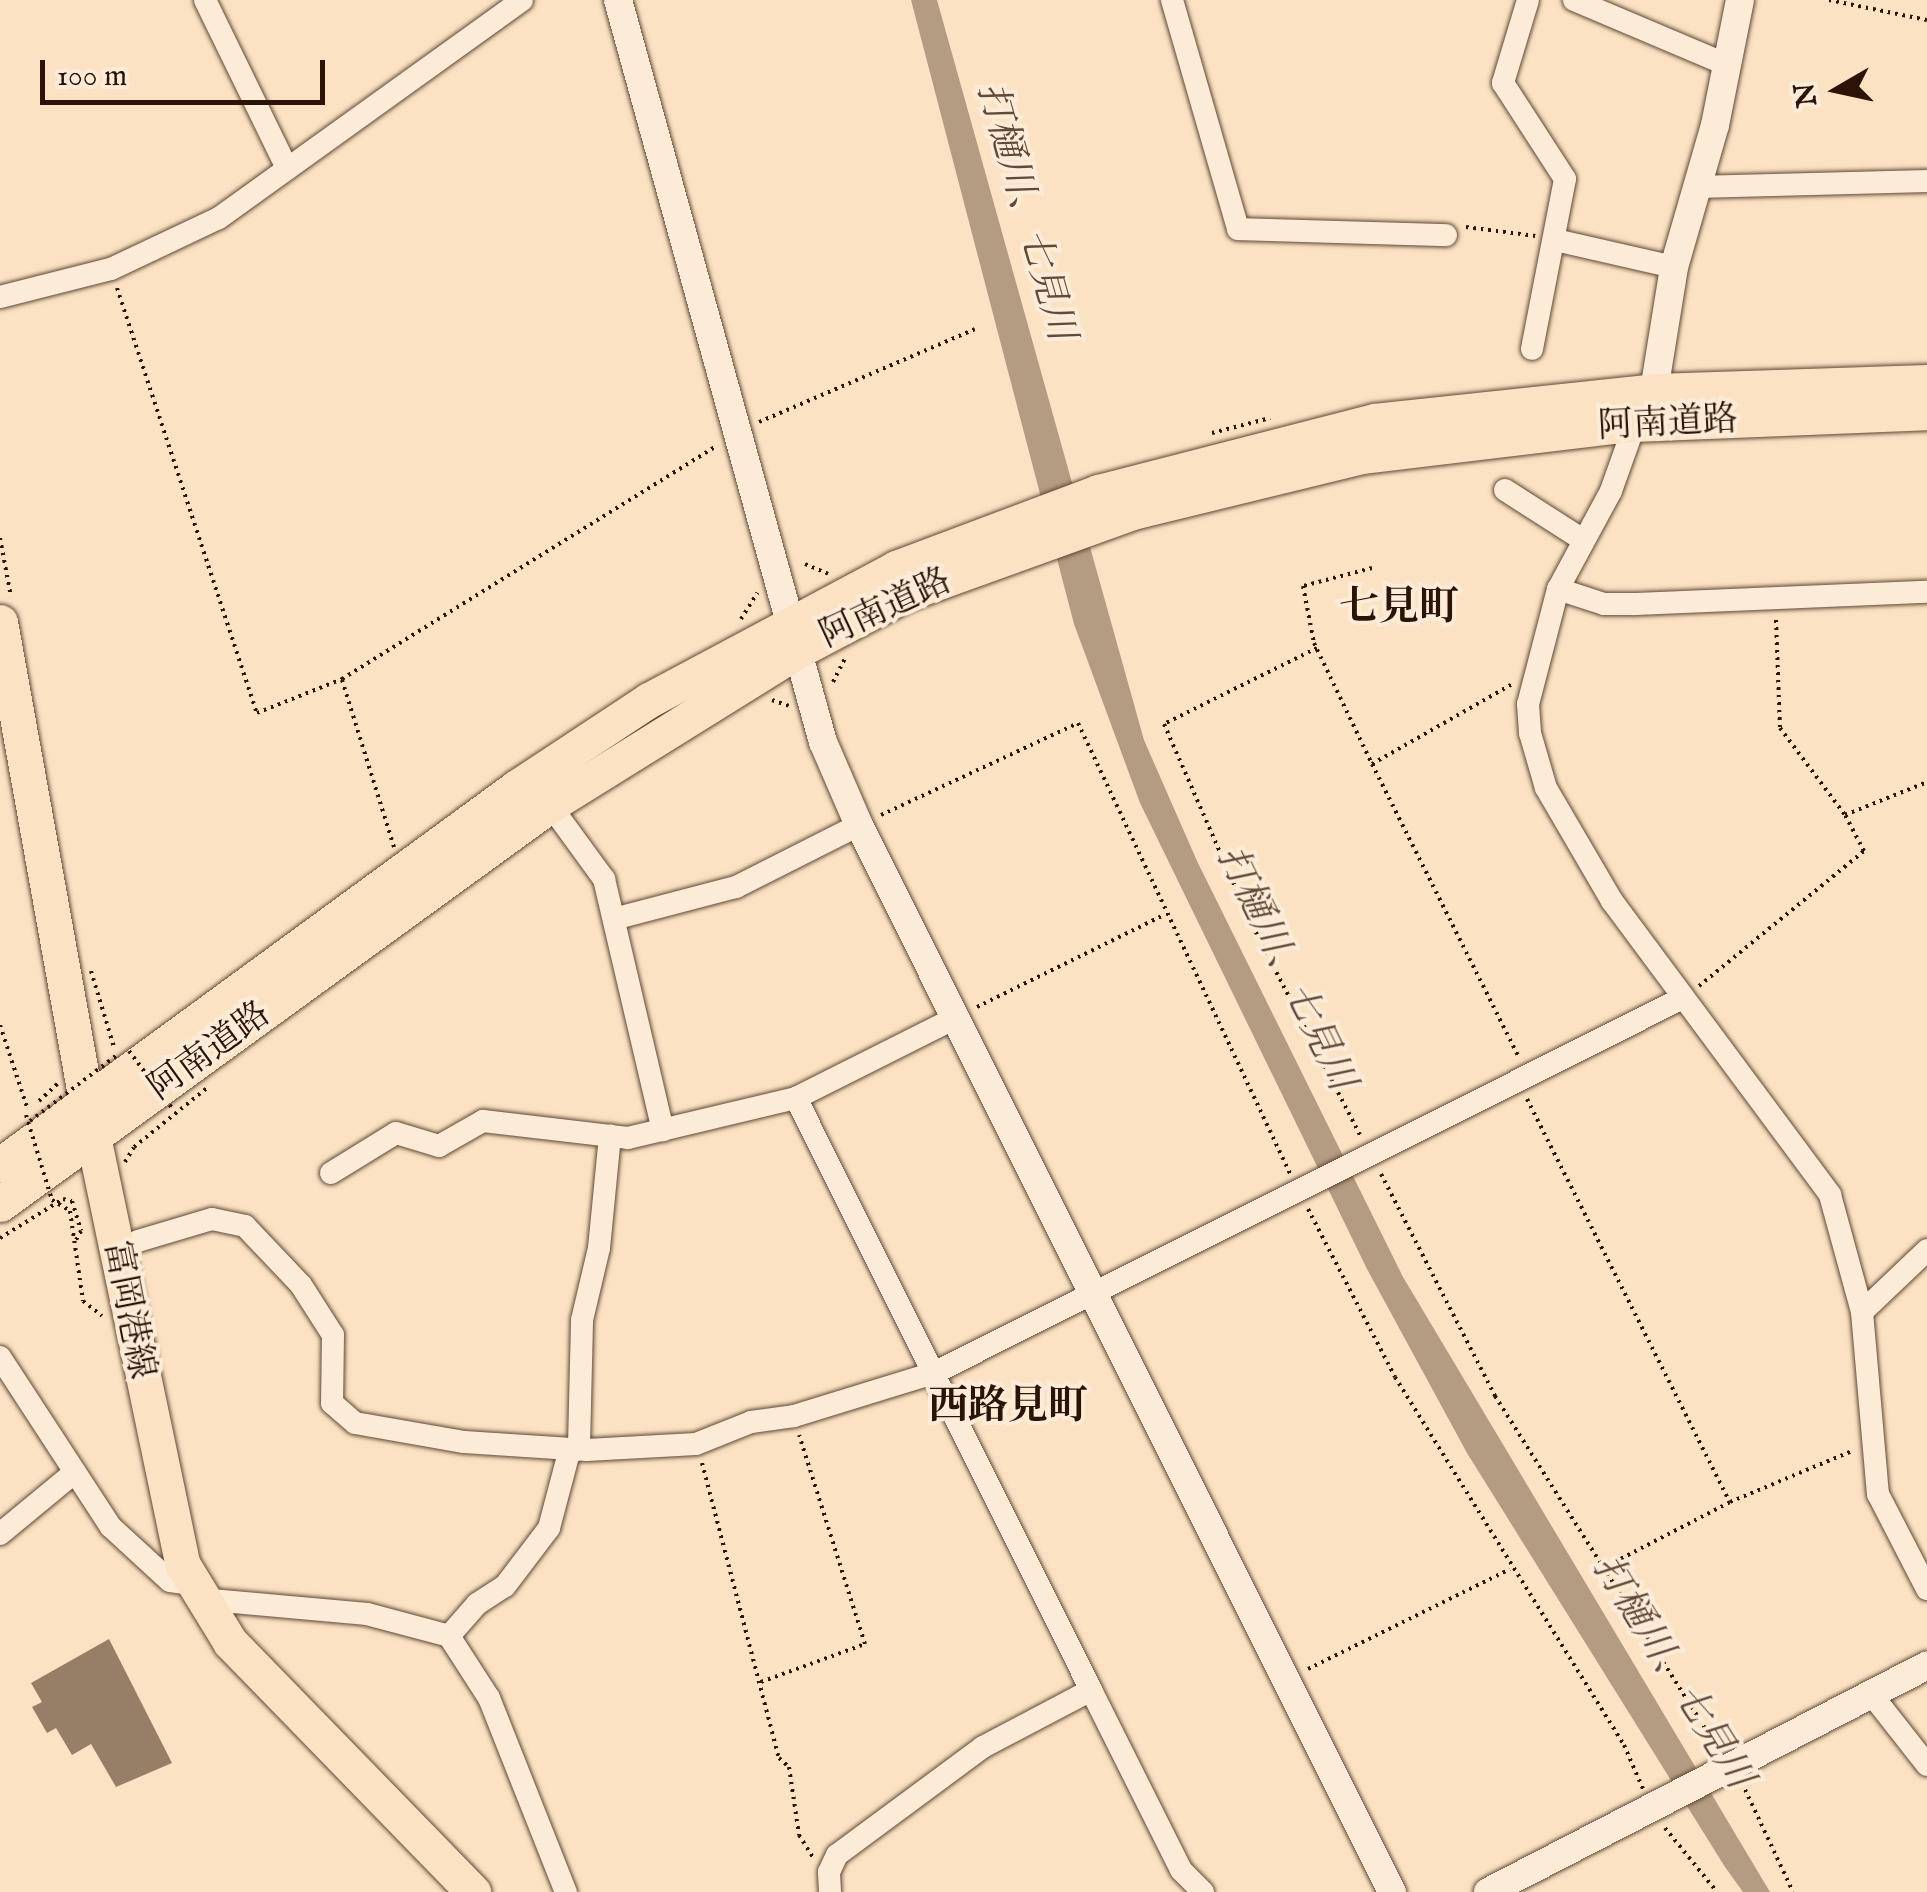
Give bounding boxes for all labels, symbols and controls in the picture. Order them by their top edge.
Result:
scale bar [45,40,330,102]
north arrow [1787,40,1887,140]
text: 100 m [57,58,127,96]
water label: 打樋川、七見川 [965,78,1083,346]
text: N [1788,80,1826,109]
street label: 阿南道路 [1597,399,1739,449]
street label: 阿南道路 [814,560,958,658]
district label: 七見町 [1339,585,1459,633]
water label: 打樋川、七見川 [1205,839,1363,1099]
street label: 阿南道路 [141,994,279,1110]
street label: 富岡港線 [94,1237,162,1383]
district label: 西路見町 [928,1384,1088,1432]
water label: 打樋川、七見川 [1581,1548,1761,1798]

